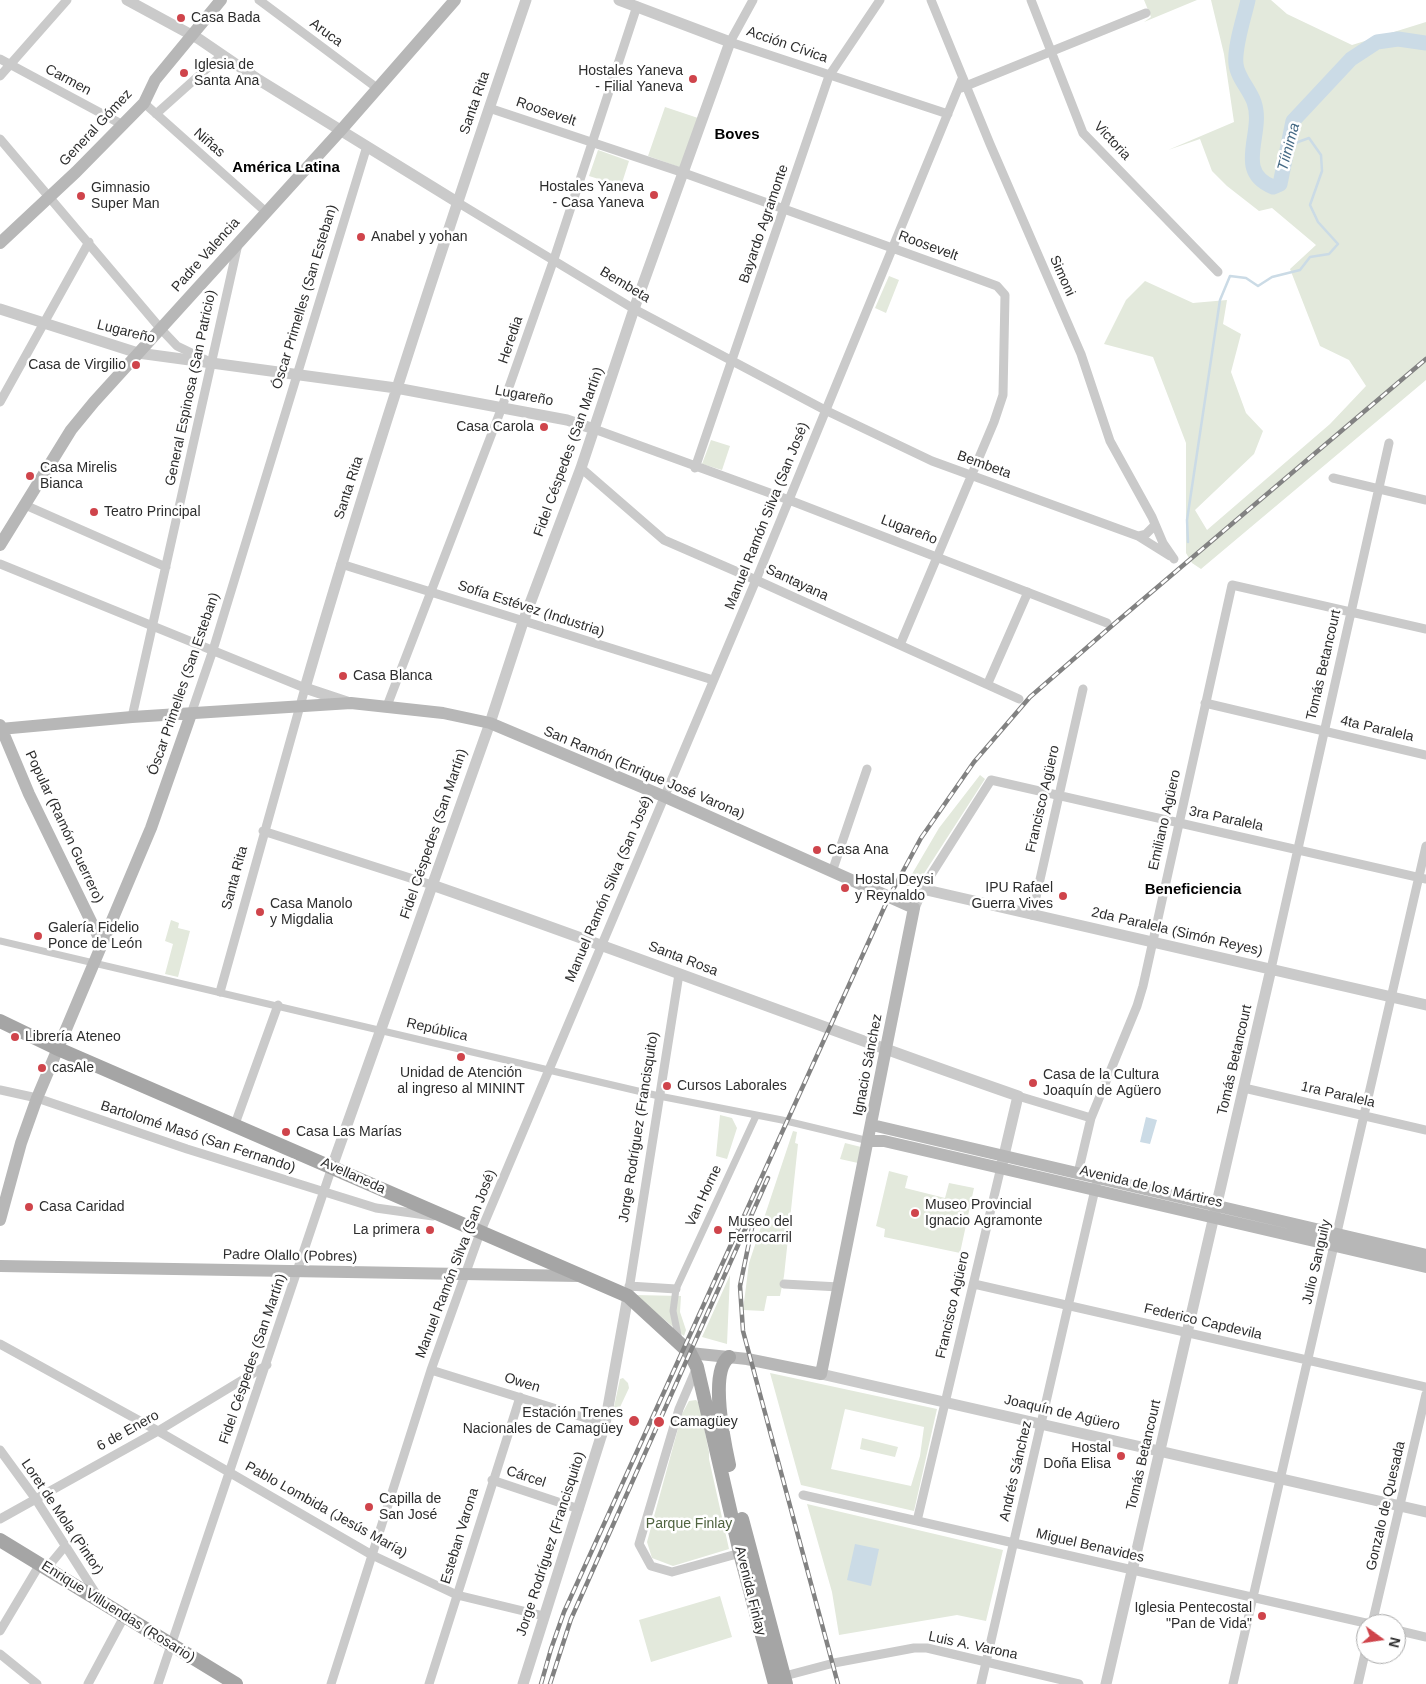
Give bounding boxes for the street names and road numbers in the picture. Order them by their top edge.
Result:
street label: Aruca [306,15,346,51]
street label: Acción Cívica [744,23,830,67]
street label: Carmen [42,61,94,99]
street label: Santa Rita [456,69,494,137]
street label: General Gómez [56,86,136,170]
street label: Roosevelt [514,94,578,130]
street label: Victoria [1090,118,1134,164]
street label: Niñas [190,125,228,161]
street label: Bayardo Agramonte [736,162,792,286]
street label: Óscar Primelles (San Esteban) [269,203,341,391]
street label: Padre Valencia [168,214,244,296]
street label: Roosevelt [896,227,960,265]
street label: Simoni [1046,253,1078,299]
street label: Bembeta [597,263,653,307]
street label: General Espinosa (San Patricio) [162,288,220,488]
street label: Heredia [495,314,527,366]
street label: Lugareño [95,317,157,347]
street label: Fidel Céspedes (San Martín) [531,365,607,539]
street label: Lugareño [493,382,555,410]
street label: Manuel Ramón Silva (San José) [722,420,812,612]
street label: Bembeta [955,448,1013,482]
street label: Santa Rita [331,454,367,522]
street label: Lugareño [878,512,940,548]
street label: Santayana [763,561,831,605]
street label: Sofía Estévez (Industria) [456,577,606,641]
street label: Óscar Primelles (San Esteban) [145,590,223,778]
street label: Tomás Betancourt [1303,608,1345,722]
street label: 4ta Paralela [1339,712,1415,746]
street label: San Ramón (Enrique José Varona) [541,723,747,823]
street label: Francisco Agüero [1022,744,1064,854]
street label: Fidel Céspedes (San Martín) [397,747,471,921]
street label: Popular (Ramón Guerrero) [21,748,107,906]
street label: Emiliano Agüero [1145,768,1185,872]
street label: Manuel Ramón Silva (San José) [562,793,656,985]
street label: 3ra Paralela [1187,803,1265,835]
street label: Santa Rita [218,844,252,912]
street label: 2da Paralela (Simón Reyes) [1090,904,1264,960]
street label: Santa Rosa [646,938,720,980]
street label: Tomás Betancourt [1214,1003,1256,1117]
street label: Ignacio Sánchez [850,1013,886,1117]
street label: República [405,1015,469,1045]
street label: Jorge Rodríguez (Francisquito) [616,1030,662,1224]
street label: 1ra Paralela [1299,1078,1377,1112]
street label: Bartolomé Masó (San Fernando) [98,1098,298,1176]
street label: Avellaneda [318,1154,388,1198]
street label: Avenida de los Mártires [1078,1162,1224,1212]
street label: Van Horne [682,1163,726,1229]
street label: Manuel Ramón Silva (San José) [412,1167,500,1361]
street label: Julio Sanguily [1299,1218,1335,1306]
street label: Padre Olallo (Pobres) [223,1246,357,1266]
street label: Francisco Agüero [932,1250,974,1360]
street label: Fidel Céspedes (San Martín) [216,1272,290,1446]
street label: Federico Capdevila [1142,1300,1264,1344]
street label: Owen [502,1370,542,1396]
street label: Joaquín de Agüero [1002,1392,1122,1434]
street label: Tomás Betancourt [1123,1398,1165,1512]
street label: 6 de Enero [94,1407,162,1455]
street label: Andrés Sánchez [996,1419,1036,1523]
street label: Gonzalo de Quesada [1363,1440,1409,1572]
street label: Jorge Rodríguez (Francisquito) [513,1450,589,1638]
street label: Loret de Mola (Pintor) [17,1456,107,1578]
street label: Pablo Lombida (Jesús María) [242,1458,410,1562]
street label: Cárcel [504,1463,548,1491]
street label: Esteban Varona [437,1486,483,1586]
street label: Miguel Benavides [1034,1525,1146,1567]
street label: Avenida Finlay [731,1545,769,1637]
street label: Enrique Villuendas (Rosario) [38,1558,198,1666]
street label: Luis A. Varona [927,1628,1019,1664]

